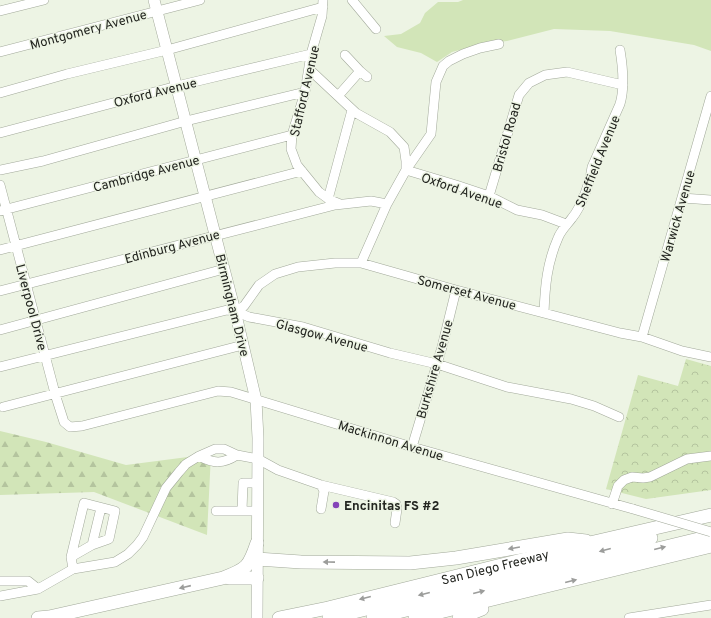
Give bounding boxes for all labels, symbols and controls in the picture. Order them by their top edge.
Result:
street label: Montgomery Avenue [28,8,149,54]
street label: Stafford Avenue [288,44,324,139]
street label: Oxford Avenue [112,76,199,112]
street label: Bristol Road [490,101,525,174]
street label: Sheffield Avenue [573,113,625,210]
street label: Cambridge Avenue [92,153,201,197]
street label: Warwick Avenue [658,169,700,264]
street label: Oxford Avenue [419,170,504,213]
street label: Edinburg Avenue [123,228,222,268]
street label: Birmingham Drive [211,252,252,358]
street label: Liverpool Drive [11,263,49,352]
street label: Somerset Avenue [415,273,518,315]
street label: Glasgow Avenue [274,317,369,357]
street label: Burkshire Avenue [414,318,458,421]
street label: Mackinnon Avenue [336,418,445,466]
place label: Encinitas FS #2 [344,499,439,515]
marker: Encinitas FS #2 [331,500,341,510]
one-way arrow [508,545,520,551]
one-way arrow [654,545,666,551]
street label: San Diego Freeway [440,547,551,590]
one-way arrow [599,548,611,554]
one-way arrow [322,559,335,565]
one-way arrow [564,577,577,583]
one-way arrow [179,584,191,590]
one-way arrow [473,589,485,595]
one-way arrow [418,591,430,597]
one-way arrow [359,596,372,602]

